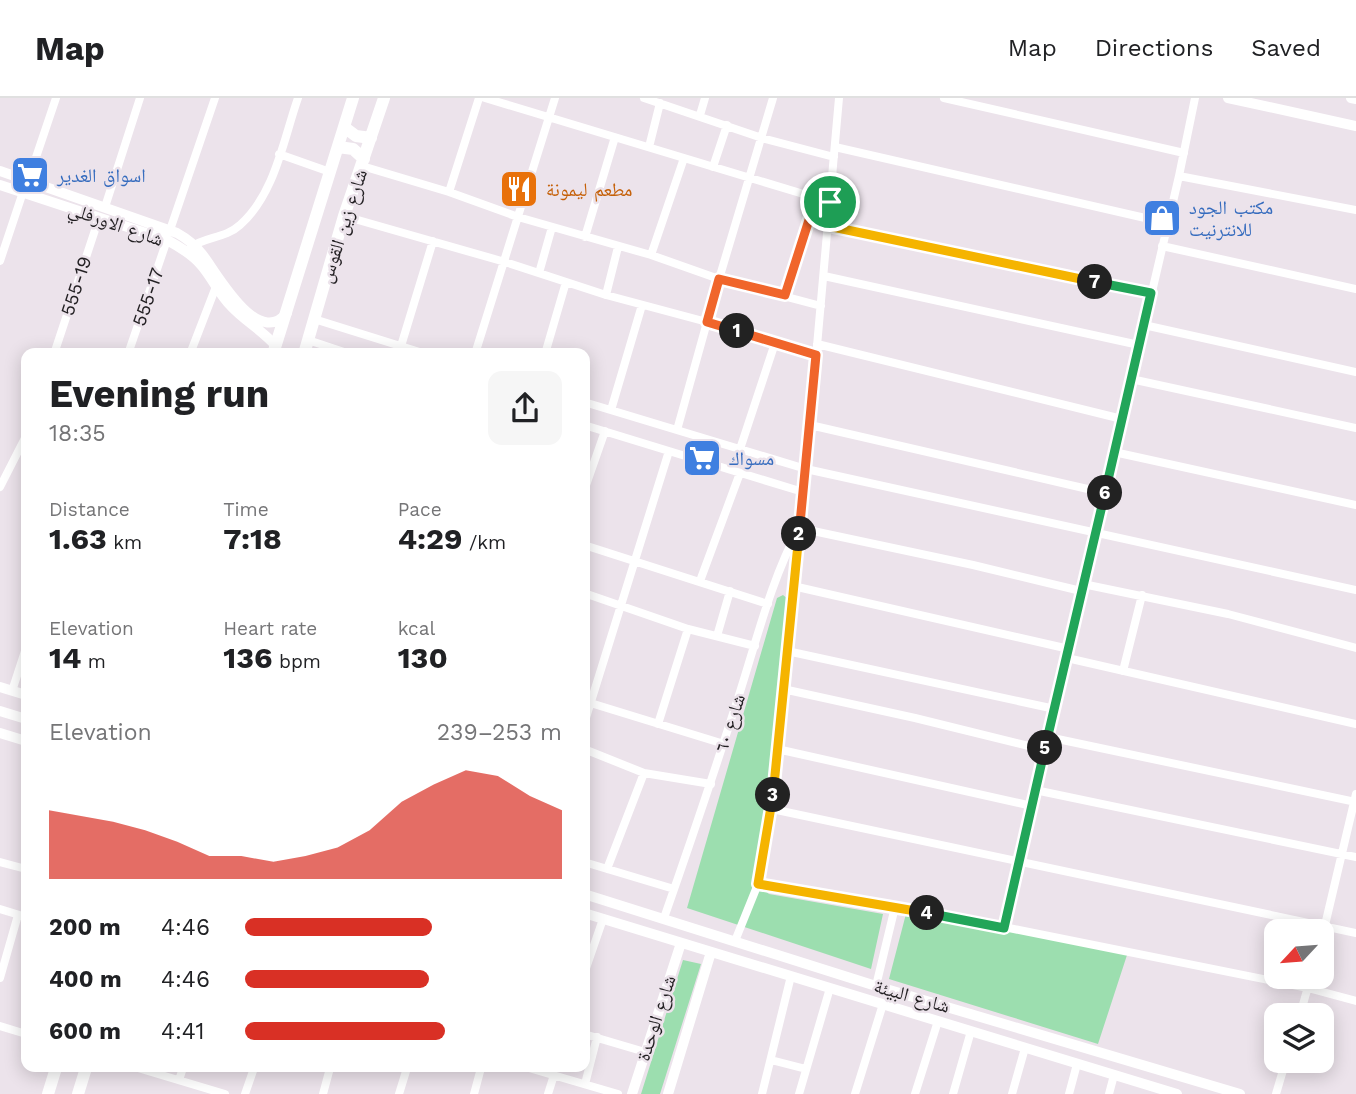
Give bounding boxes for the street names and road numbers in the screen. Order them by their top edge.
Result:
street label: شارع زين القوس [314,166,372,286]
street label: شارع الاورفلي [64,197,166,255]
street label: 555-19 [56,253,96,319]
street label: 555-17 [127,265,169,329]
street label: شارع ٦٠ [710,691,750,755]
street label: شارع الوحدة [631,972,681,1064]
street label: شارع البيئة [871,974,953,1018]

